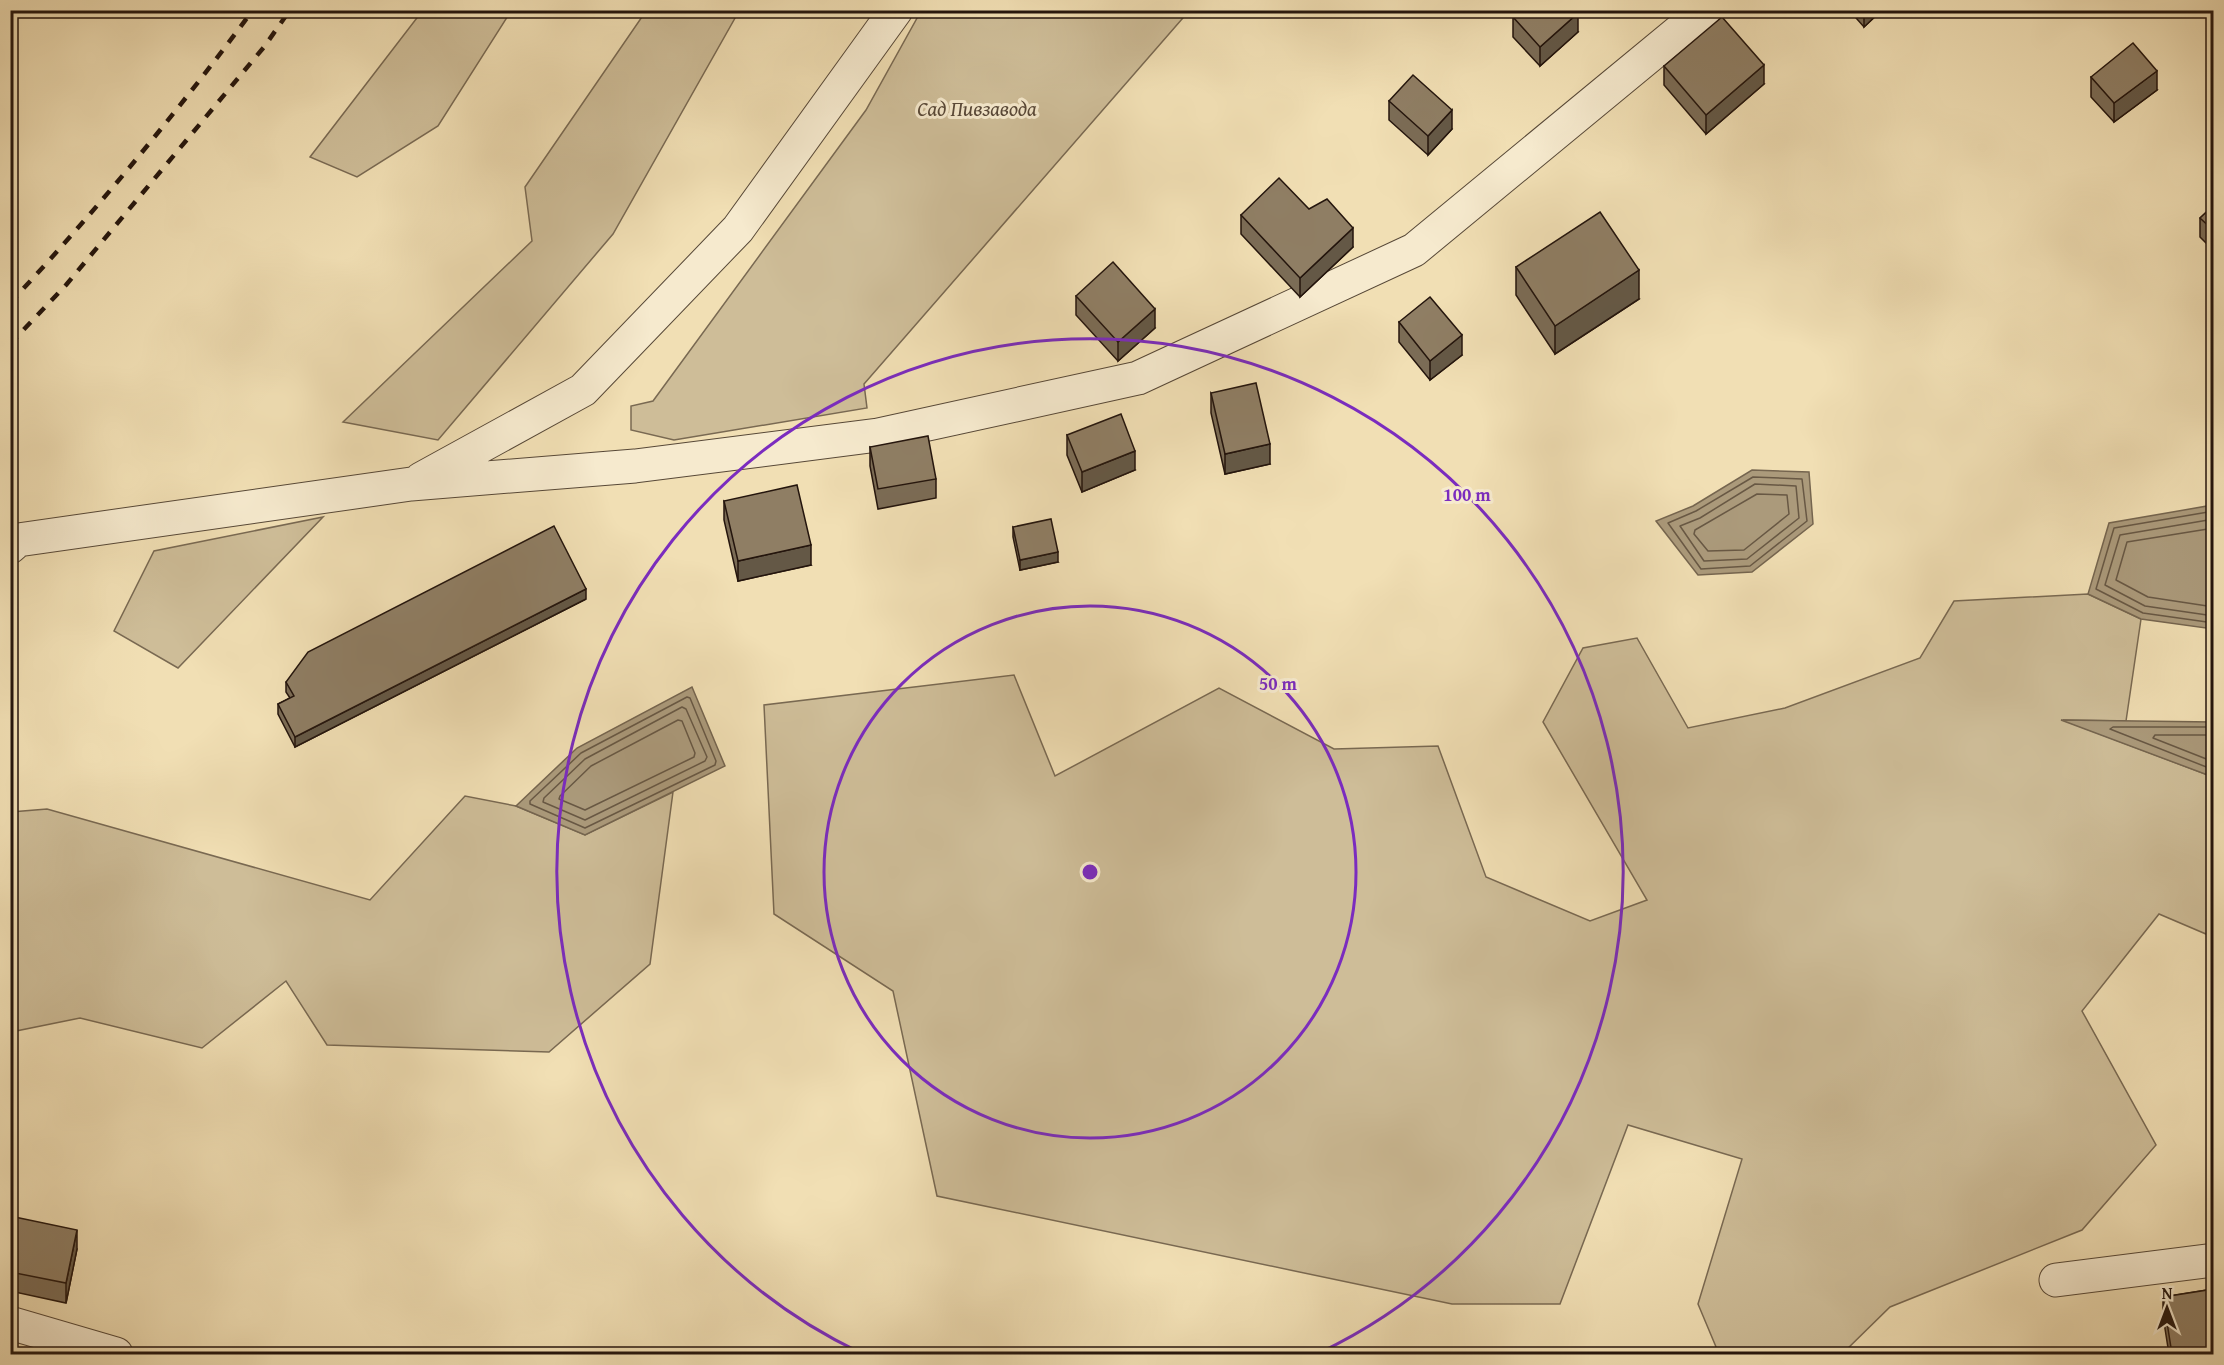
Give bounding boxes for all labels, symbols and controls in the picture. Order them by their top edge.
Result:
park label: Сад Пивзавода [917,93,1037,124]
text: 100 m [1443,481,1491,508]
text: 50 m [1259,670,1298,697]
centre of rings [1080,862,1100,882]
north arrow [2137,1278,2197,1338]
text: N [2162,1281,2173,1305]

